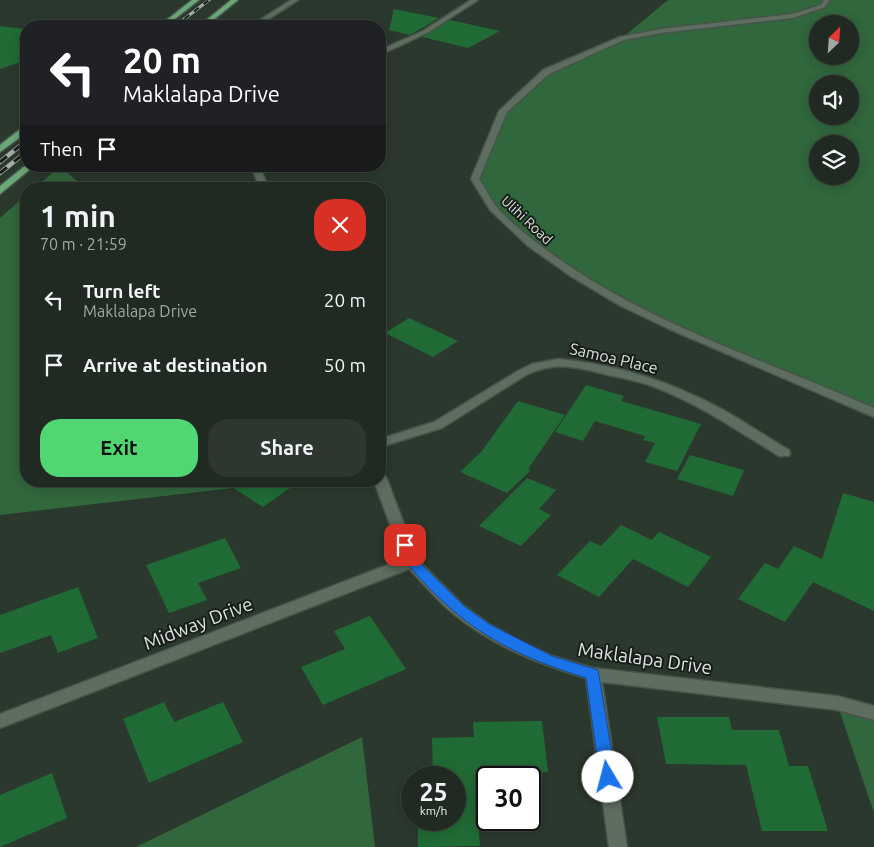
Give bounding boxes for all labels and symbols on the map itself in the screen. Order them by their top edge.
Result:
north arrow [809,15,859,65]
street label: Ulihi Road [498,192,556,248]
street label: Samoa Place [568,339,660,377]
pin [384,524,426,566]
street label: Midway Drive [140,592,256,654]
street label: Maklalapa Drive [576,638,714,678]
position arrow [581,750,633,802]
speed limit sign: 30 [476,766,541,831]

